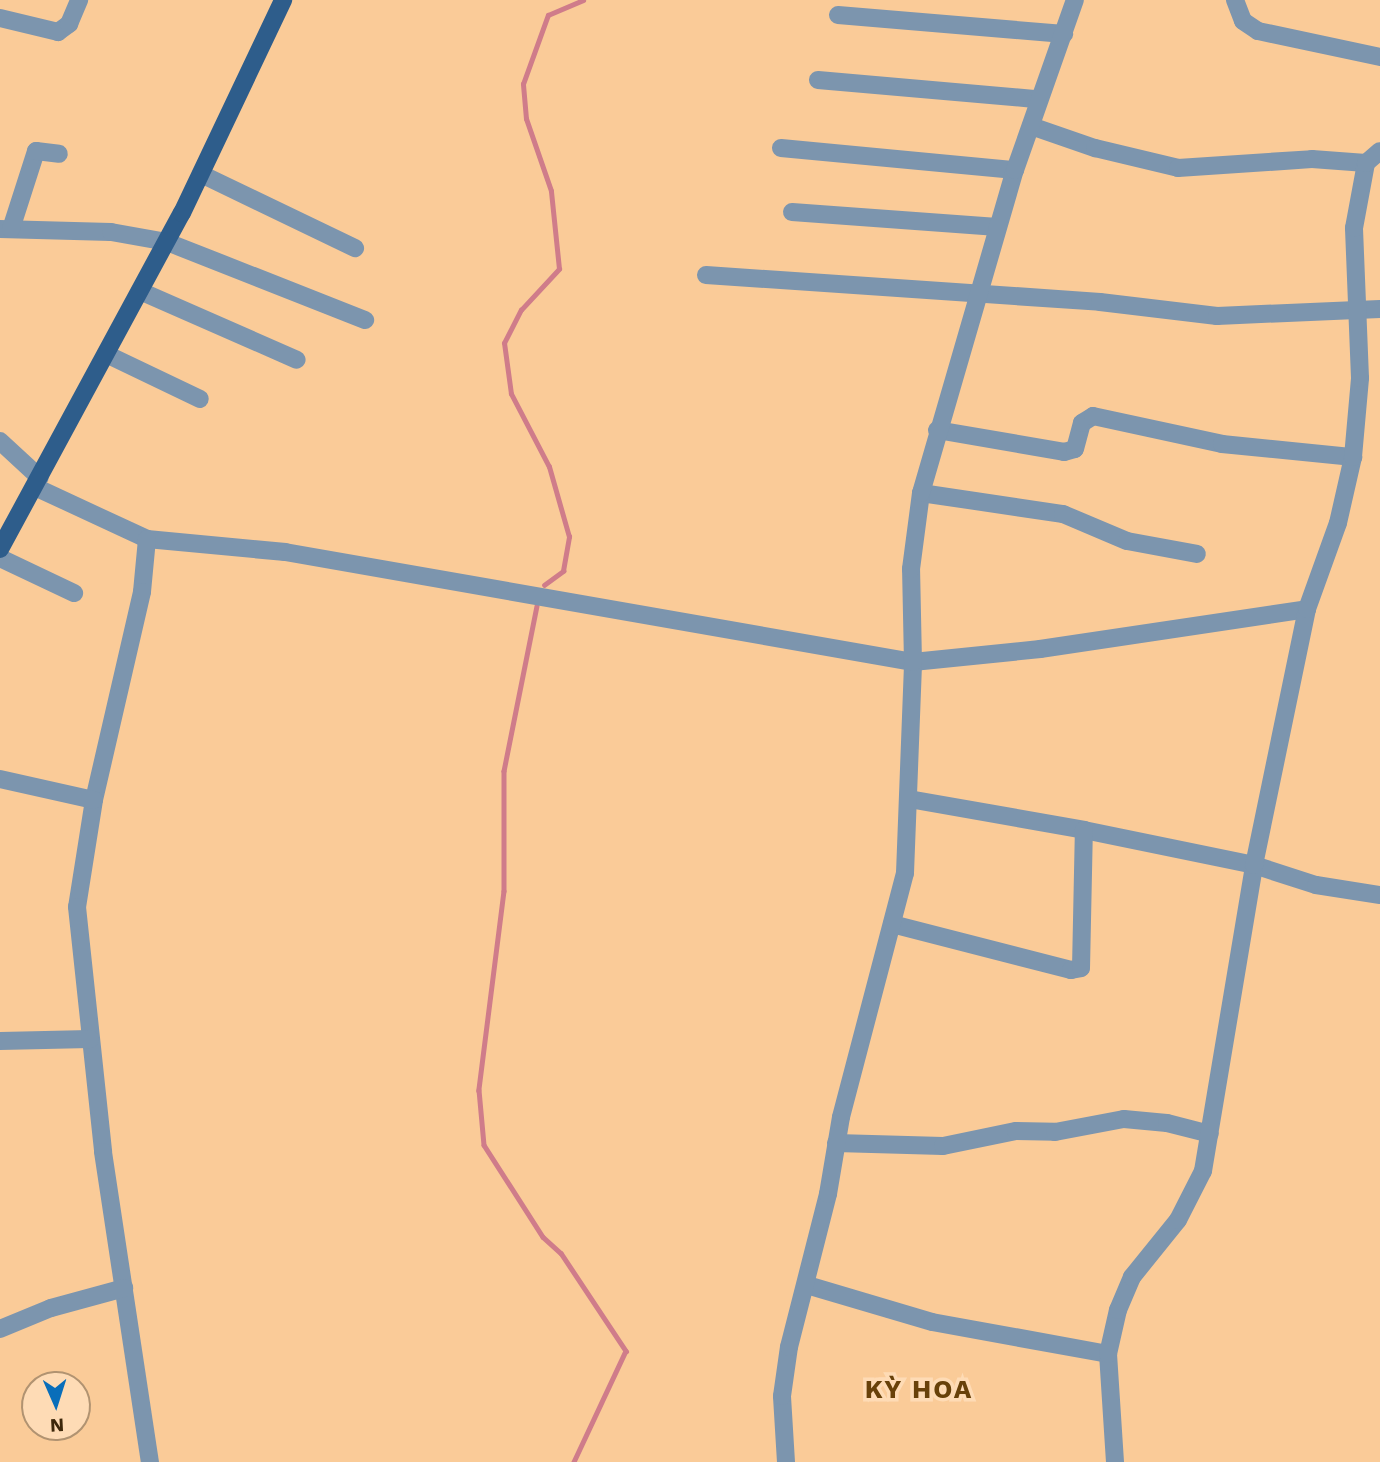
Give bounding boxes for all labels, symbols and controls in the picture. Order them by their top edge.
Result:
north arrow [21,1371,91,1441]
district label: KỲ HOA [865,1374,973,1406]
text: N [49,1414,65,1437]

